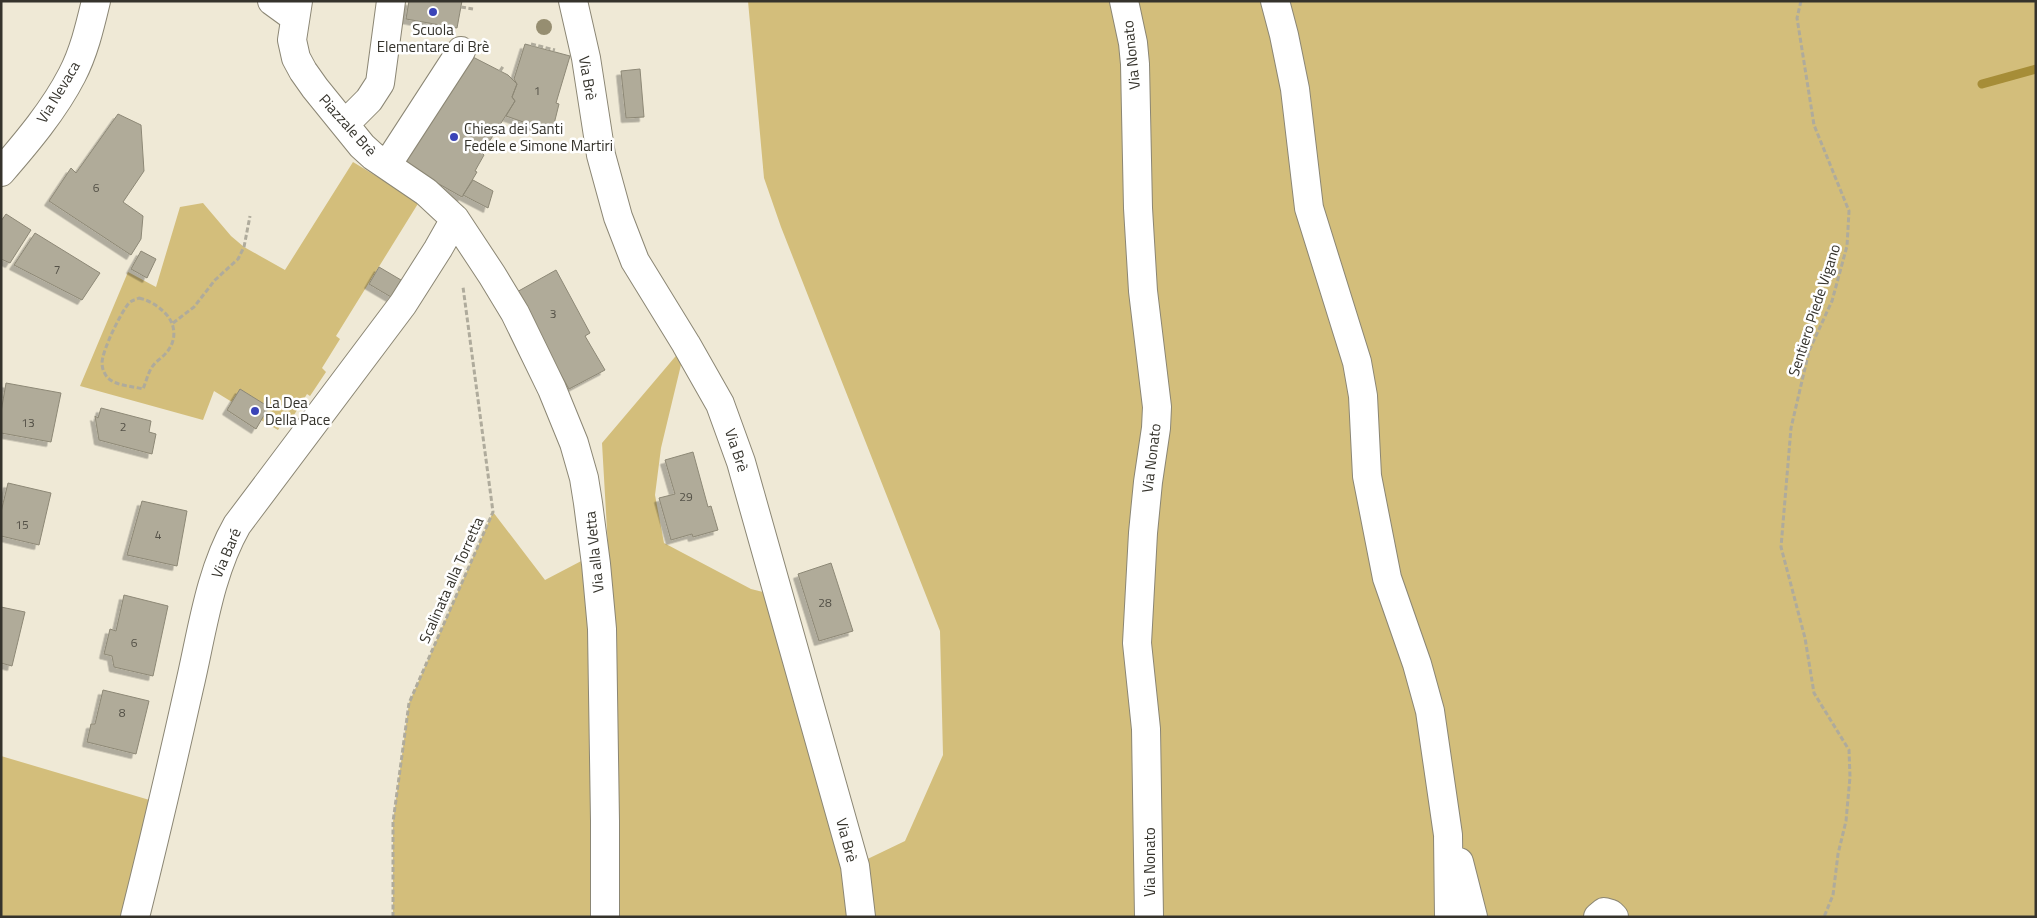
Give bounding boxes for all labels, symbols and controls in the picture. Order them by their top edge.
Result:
marker: Scuola Elementare di Brè [427,6,439,18]
place label: Scuola Elementare di Brè [377,18,489,58]
street label: Via Nonato [1116,19,1146,91]
street label: Via Brè [573,54,603,102]
street label: Via Nevaca [30,56,86,128]
house number: 1 [534,81,540,100]
street label: Piazzale Brè [314,89,382,161]
place label: Chiesa dei Santi Fedele e Simone Martiri [464,117,613,157]
marker: Chiesa dei Santi Fedele e Simone Martiri [448,131,460,143]
house number: 6 [93,178,100,197]
street label: Sentiero Piede Vigano [1782,241,1846,379]
house number: 7 [54,260,60,279]
house number: 3 [550,304,556,323]
place label: La Dea Della Pace [265,391,330,431]
marker: La Dea Della Pace [249,405,261,417]
house number: 13 [21,413,35,432]
house number: 2 [120,417,126,436]
street label: Via Nonato [1135,422,1167,494]
street label: Via Brè [719,425,755,475]
house number: 29 [679,487,693,506]
street label: Via alla Vetta [578,510,610,594]
street label: Scalinata alla Torretta [413,513,489,647]
house number: 15 [15,515,29,534]
street label: Via Baré [205,524,247,582]
house number: 4 [155,525,162,544]
house number: 28 [818,593,832,612]
house number: 6 [131,633,138,652]
house number: 8 [119,703,126,722]
street label: Via Brè [830,815,864,865]
street label: Via Nonato [1138,827,1161,897]

